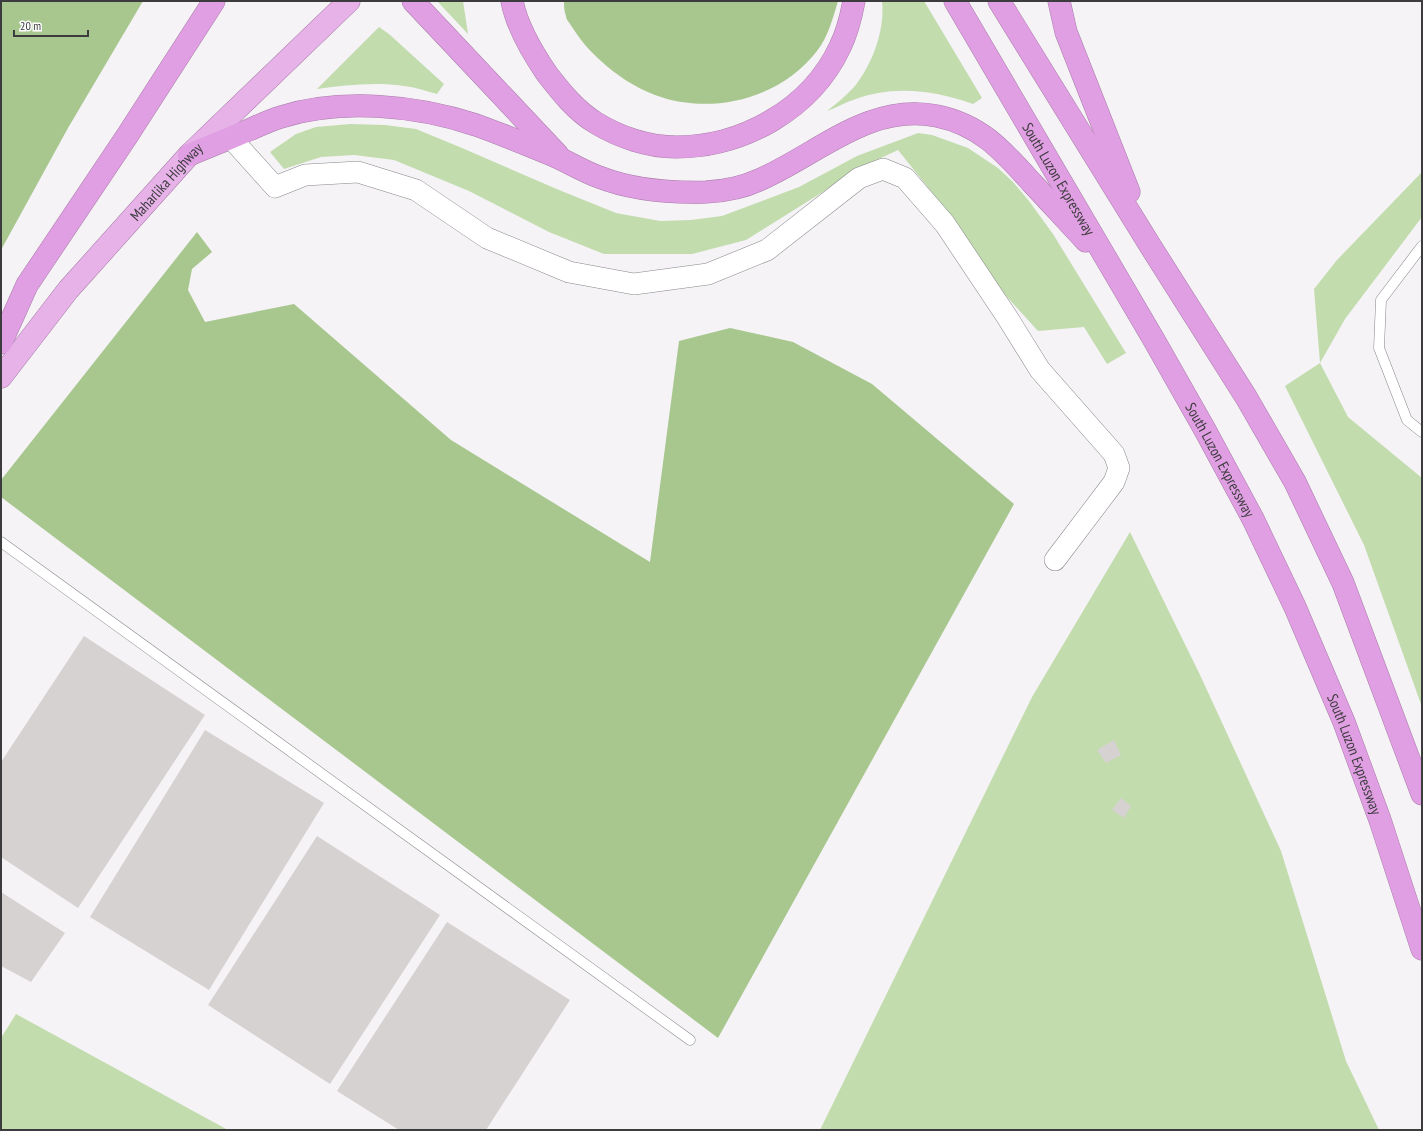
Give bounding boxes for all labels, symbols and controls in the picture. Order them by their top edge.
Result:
scale bar [14,12,88,38]
text: 20 m [20,18,41,33]
street label: South Luzon Expressway [1019,119,1100,239]
street label: Maharlika Highway [125,138,206,224]
street label: South Luzon Expressway [1182,399,1260,520]
street label: South Luzon Expressway [1324,691,1387,817]

